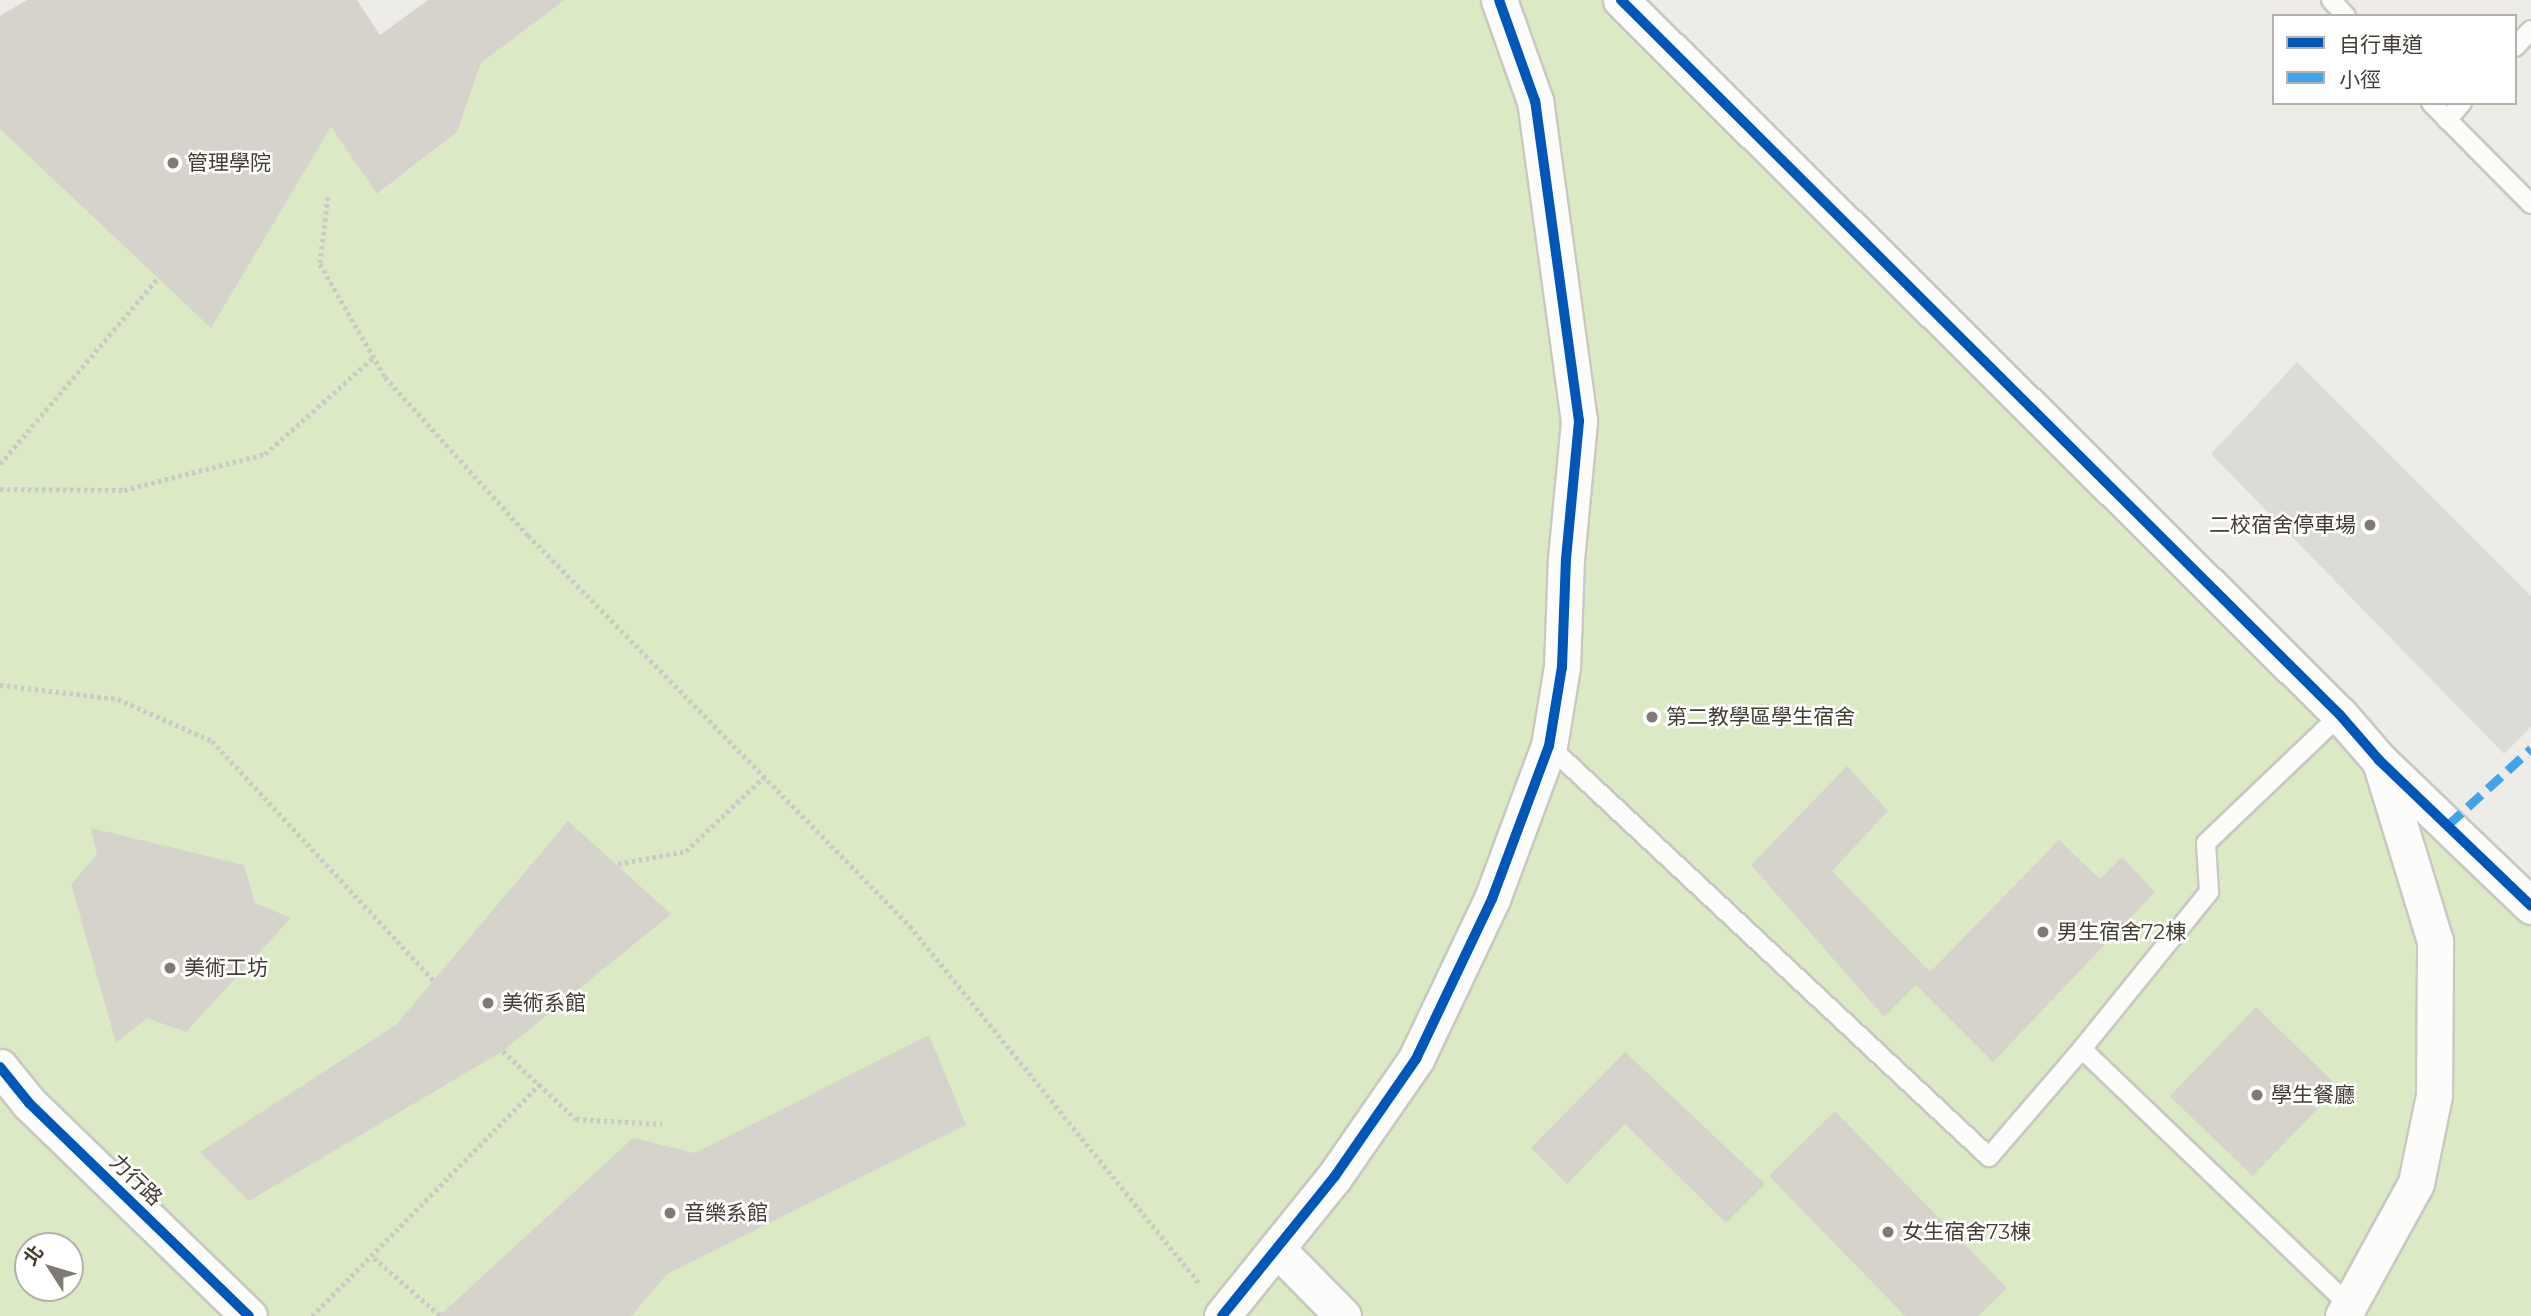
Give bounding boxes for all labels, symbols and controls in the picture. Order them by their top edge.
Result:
legend [2272,14,2517,105]
text: 自行車道 [2339,32,2423,57]
text: 小徑 [2339,67,2381,92]
place label: 管理學院 [187,150,271,176]
marker: 管理學院 [165,155,181,171]
place label: 二校宿舍停車場 [2209,512,2356,538]
marker: 二校宿舍停車場 [2362,517,2378,533]
place label: 第二教學區學生宿舍 [1666,704,1855,730]
marker: 第二教學區學生宿舍 [1644,709,1660,725]
place label: 男生宿舍72棟 [2057,919,2186,945]
marker: 男生宿舍72棟 [2035,924,2051,940]
place label: 美術工坊 [184,955,268,981]
marker: 美術工坊 [162,960,178,976]
place label: 美術系館 [502,990,586,1016]
marker: 美術系館 [480,995,496,1011]
place label: 學生餐廳 [2271,1082,2355,1108]
marker: 學生餐廳 [2249,1087,2265,1103]
street label: 力行路 [105,1149,167,1211]
place label: 音樂系館 [684,1200,768,1226]
marker: 音樂系館 [662,1205,678,1221]
place label: 女生宿舍73棟 [1902,1219,2031,1245]
marker: 女生宿舍73棟 [1880,1224,1896,1240]
north arrow [14,1232,84,1302]
text: 北 [19,1241,48,1270]

